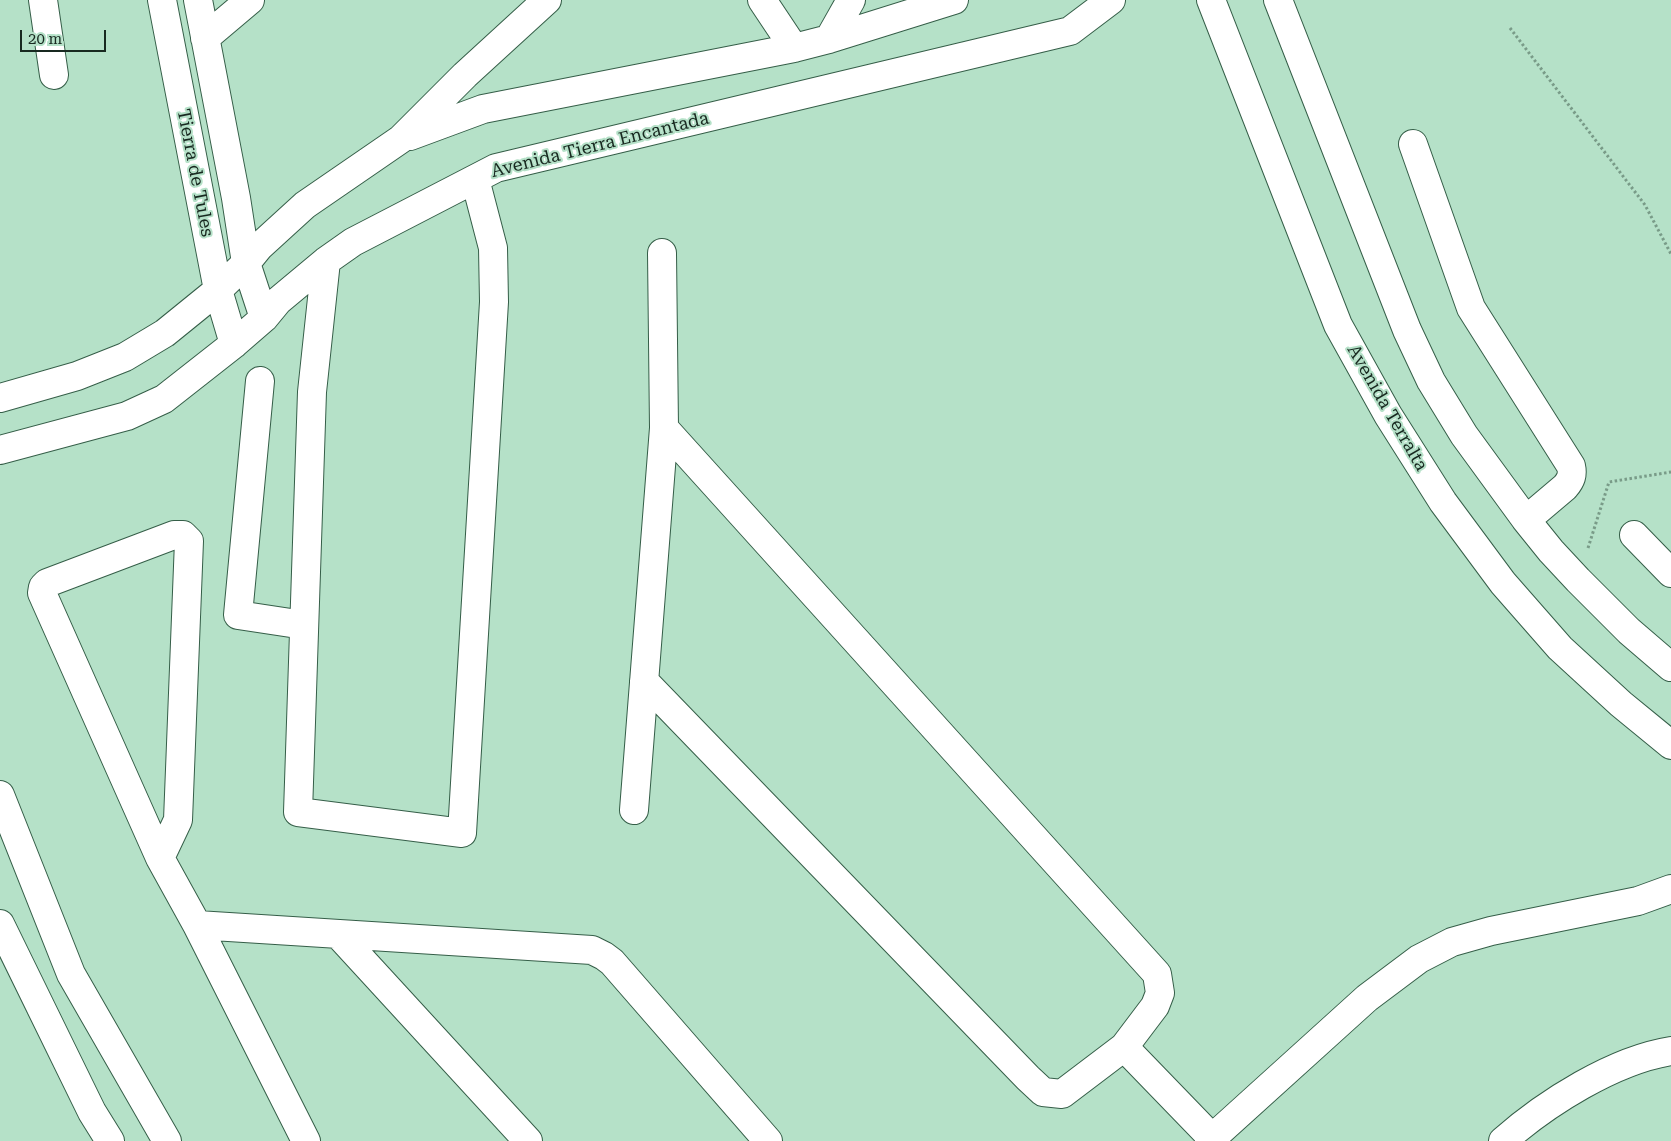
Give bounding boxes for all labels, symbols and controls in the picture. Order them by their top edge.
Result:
scale bar [22,20,109,52]
text: 20 m [28,30,62,48]
street label: Tierra de Tules [172,107,218,239]
street label: Avenida Tierra Encantada [489,107,711,183]
street label: Avenida Terralta [1342,341,1432,475]

